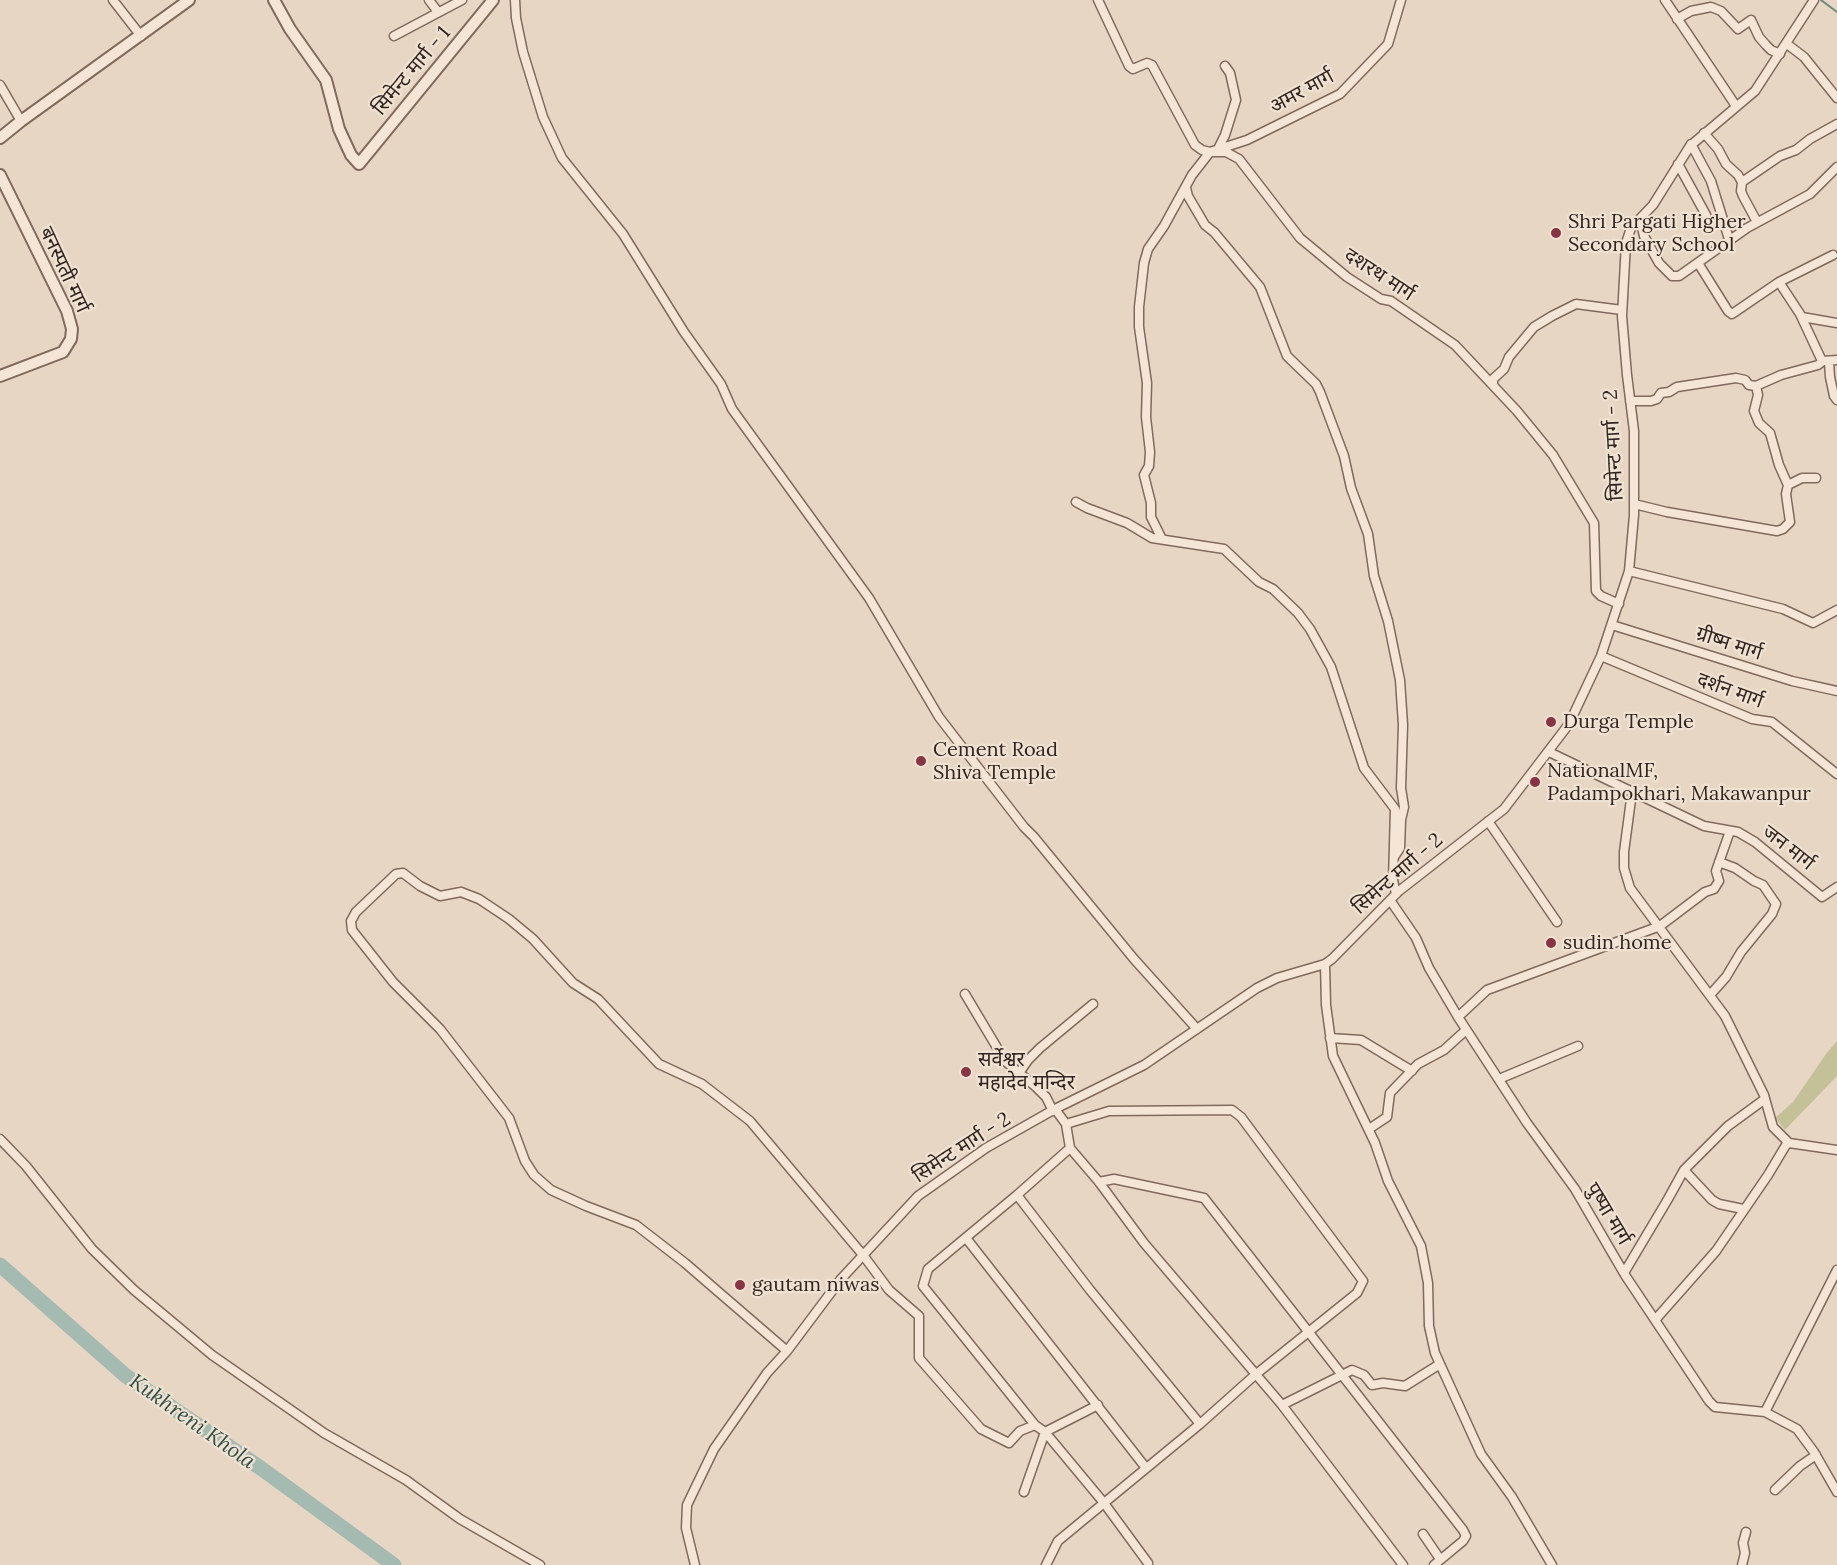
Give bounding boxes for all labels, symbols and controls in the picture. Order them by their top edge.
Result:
street label: सिमेन्ट मार्ग - 1 [368,22,456,120]
street label: अमर मार्ग [1266,65,1338,119]
place label: Shri Pargati Higher Secondary School [1568,210,1746,257]
street label: बनस्पती मार्ग [34,223,94,317]
marker: Shri Pargati Higher Secondary School [1549,226,1563,240]
street label: दशरथ मार्ग [1339,243,1419,307]
street label: सिमेन्ट मार्ग - 2 [1599,389,1629,501]
street label: ग्रीष्म मार्ग [1693,622,1765,666]
street label: दर्शन मार्ग [1693,668,1767,714]
place label: Durga Temple [1563,710,1694,734]
marker: Durga Temple [1544,715,1558,729]
place label: Cement Road Shiva Temple [933,738,1058,785]
marker: Cement Road Shiva Temple [914,754,928,768]
place label: NationalMF, Padampokhari, Makawanpur [1547,759,1811,806]
marker: NationalMF, Padampokhari, Makawanpur [1528,775,1542,789]
street label: जन मार्ग [1757,820,1819,876]
street label: सिमेन्ट मार्ग - 2 [1348,828,1448,920]
place label: sudin home [1563,931,1672,955]
marker: sudin home [1544,936,1558,950]
place label: सर्वेश्वर महादेव मन्दिर [978,1048,1075,1095]
marker: सर्वेश्वर महादेव मन्दिर [959,1065,973,1079]
street label: सिमेन्ट मार्ग - 2 [909,1108,1015,1188]
street label: पुष्पा मार्ग [1580,1179,1636,1249]
place label: gautam niwas [752,1273,879,1297]
marker: gautam niwas [733,1278,747,1292]
water label: Kukhreni Khola [124,1369,260,1475]

